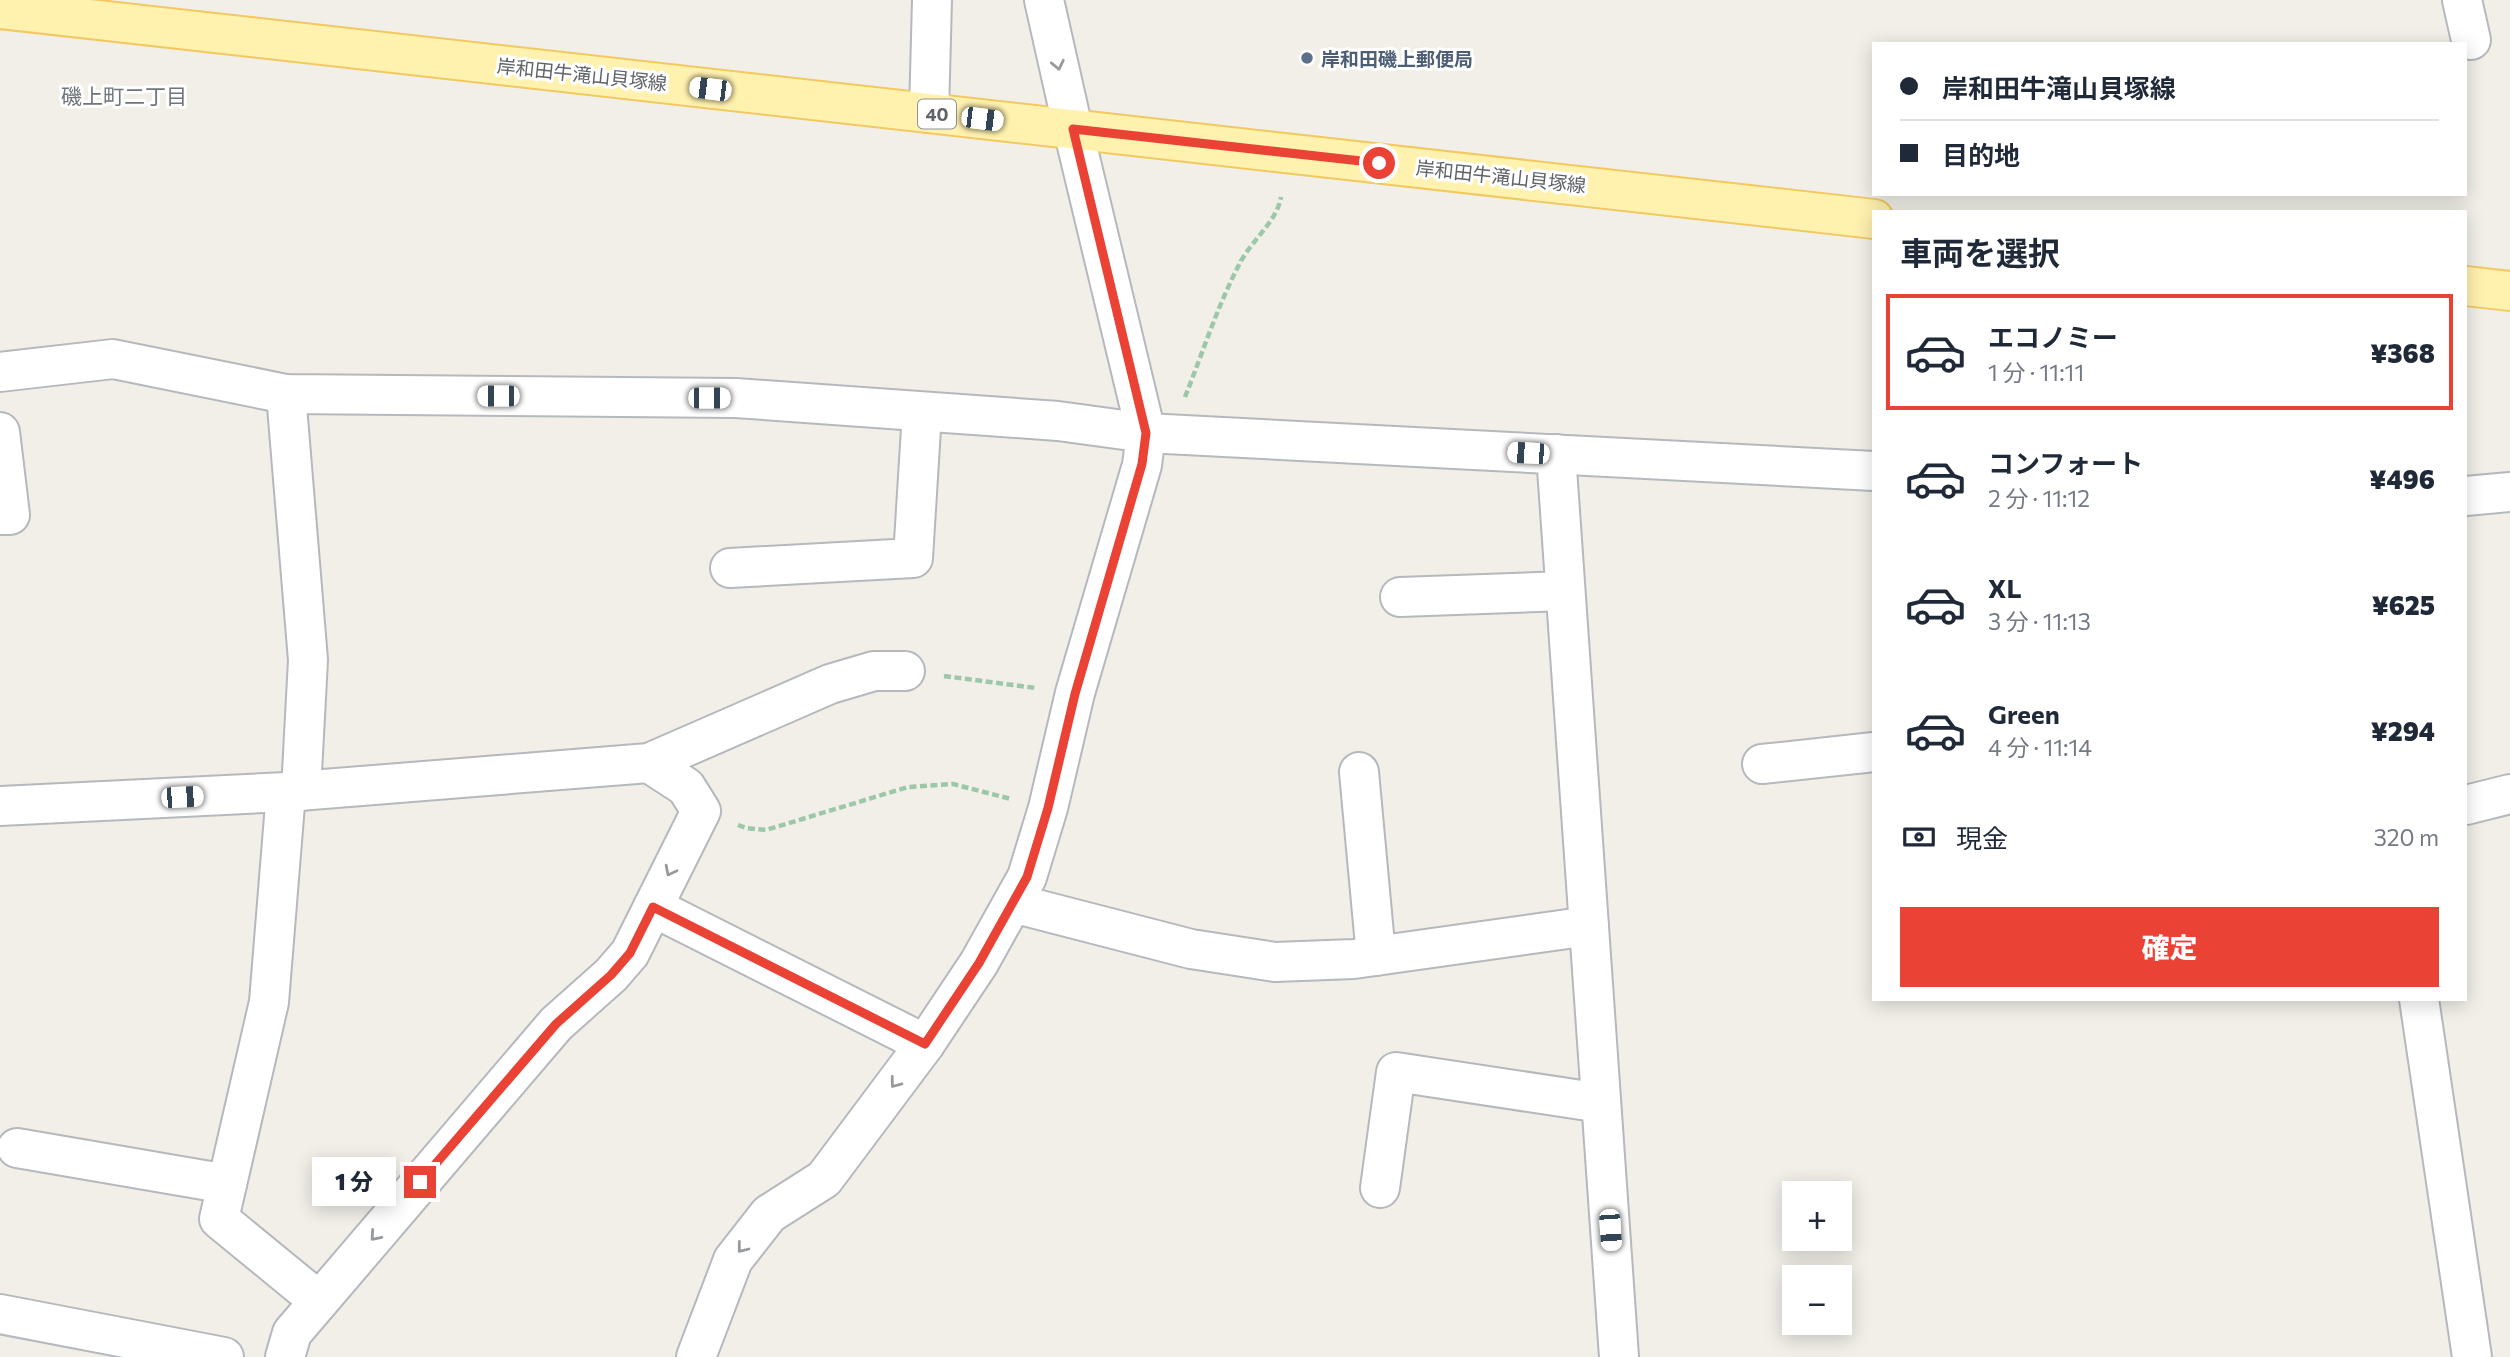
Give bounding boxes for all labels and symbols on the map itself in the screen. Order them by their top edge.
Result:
place label: 岸和田磯上郵便局 [1321,47,1473,70]
marker: 岸和田磯上郵便局 [1299,50,1315,66]
street label: 岸和田牛滝山貝塚線 [496,54,668,94]
one-way arrow [1050,59,1065,71]
car [688,76,733,102]
district label: 磯上町二丁目 [61,83,187,108]
road number: 40 [918,100,956,128]
car [960,106,1005,132]
route start [1363,147,1395,179]
street label: 岸和田牛滝山貝塚線 [1415,156,1587,196]
car [478,386,520,407]
car [689,388,731,409]
car [1507,441,1550,465]
car [161,785,204,809]
one-way arrow [665,864,679,877]
one-way arrow [891,1076,904,1088]
callout: 1 分 [312,1158,396,1206]
route end [404,1166,436,1198]
car [1599,1208,1622,1252]
one-way arrow [371,1227,383,1240]
one-way arrow [738,1240,751,1252]

